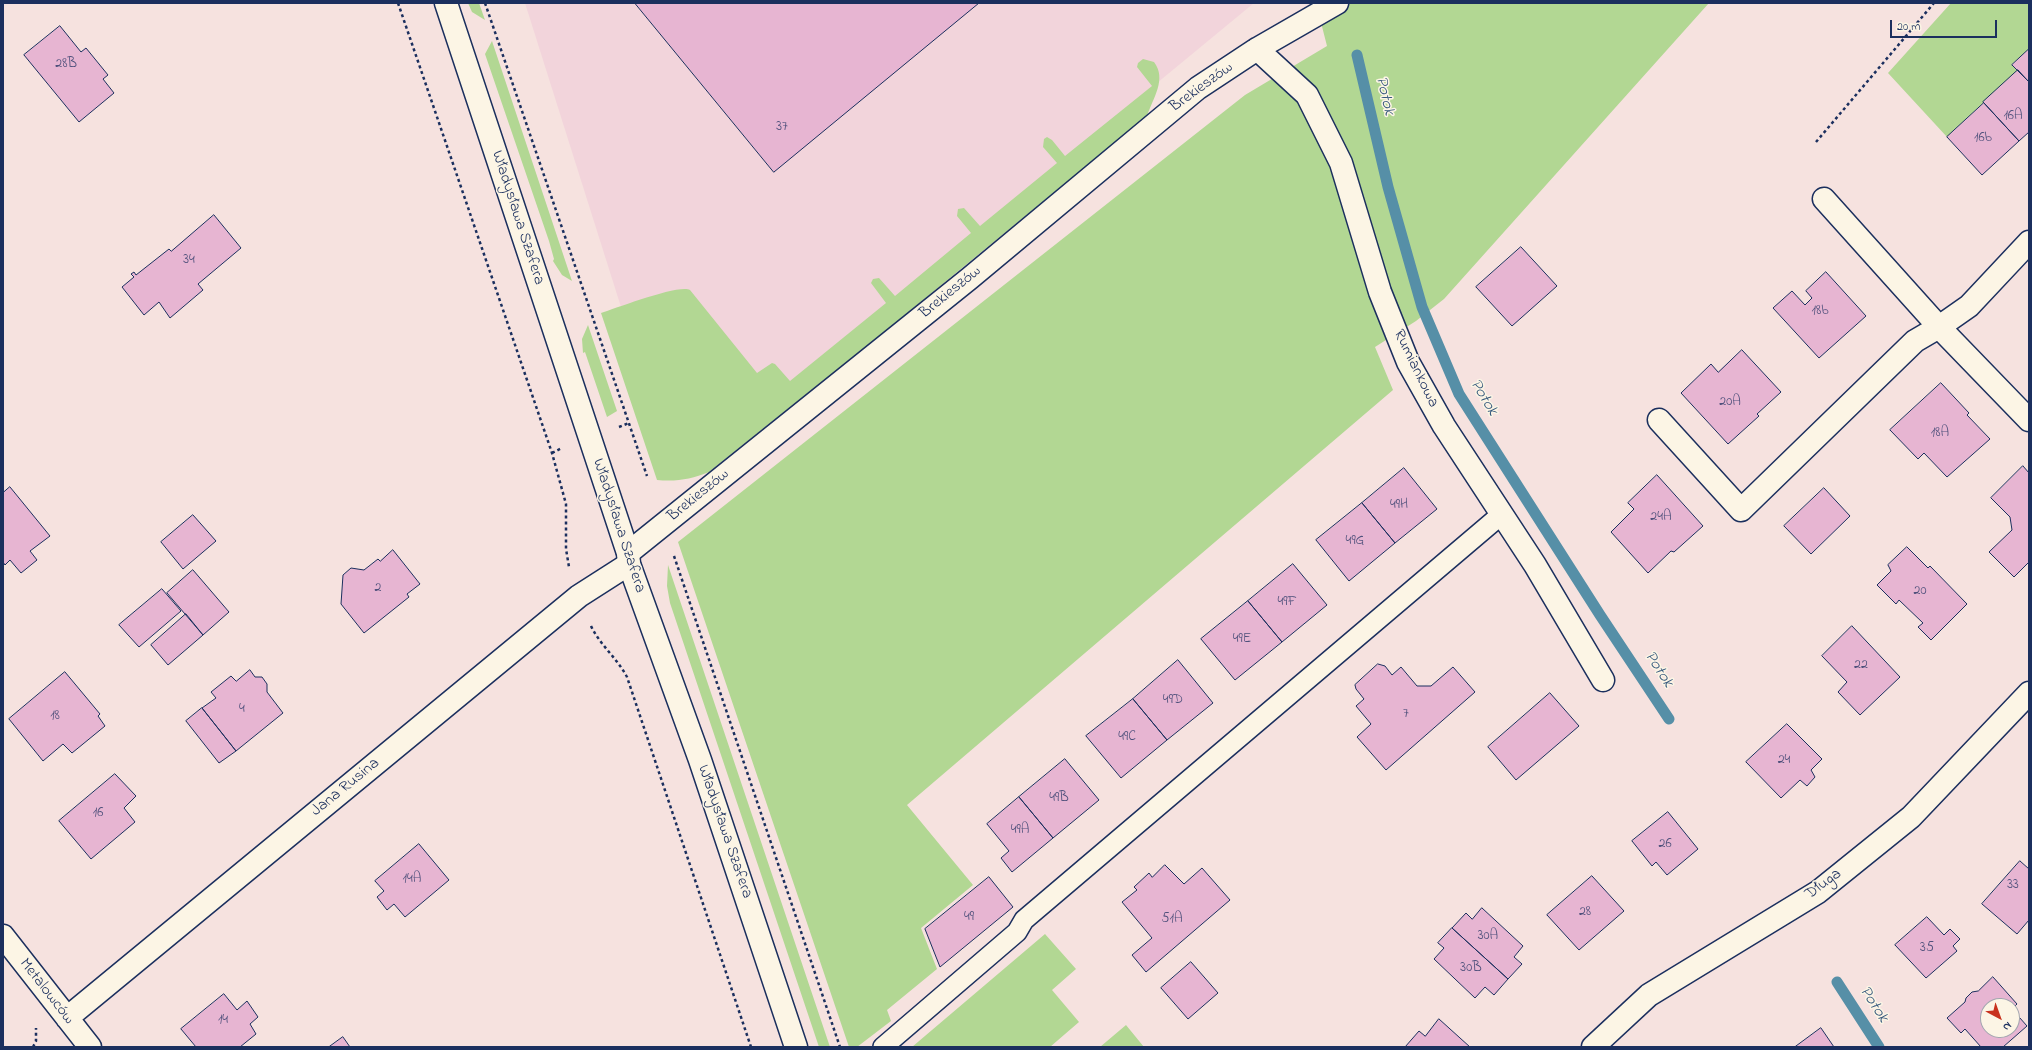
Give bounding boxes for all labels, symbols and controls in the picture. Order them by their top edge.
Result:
scale bar [1892,12,1999,38]
text: 20 m [1897,18,1920,36]
house number: 28B [55,57,77,73]
street label: Brekieszów [1167,59,1237,117]
water label: Potok [1370,75,1398,117]
house number: 16A [2003,109,2023,125]
house number: 37 [776,120,788,136]
house number: 16b [1974,131,1992,147]
street label: Władysława Szafera [486,148,548,288]
house number: 34 [183,253,195,269]
street label: Brekieszów [916,262,986,324]
house number: 18b [1811,304,1829,320]
street label: Rumiankowa [1388,327,1442,411]
water label: Potok [1464,376,1502,420]
house number: 20A [1719,395,1741,411]
house number: 18A [1931,426,1949,442]
street label: Władysława Szafera [587,456,649,596]
street label: Brekieszów [664,465,734,527]
house number: 49H [1390,498,1408,514]
house number: 24A [1650,510,1672,526]
house number: 49G [1346,534,1364,550]
house number: 2 [375,581,381,597]
house number: 20 [1913,584,1927,600]
house number: 49F [1277,595,1297,611]
house number: 49E [1233,632,1251,648]
water label: Potok [1639,648,1677,692]
house number: 22 [1854,658,1868,674]
house number: 49D [1163,693,1183,709]
house number: 4 [239,702,245,718]
house number: 7 [1403,707,1409,723]
house number: 18 [50,709,60,725]
house number: 49C [1118,730,1136,746]
house number: 24 [1778,753,1790,769]
street label: Jana Rusina [308,755,384,821]
street label: Władysława Szafera [692,763,756,901]
house number: 49B [1049,791,1069,807]
house number: 16 [93,806,103,822]
house number: 49A [1011,823,1029,839]
house number: 26 [1658,837,1672,853]
street label: Długa [1802,865,1846,905]
house number: 14A [403,872,421,888]
house number: 33 [2007,878,2019,894]
house number: 28 [1579,905,1591,921]
house number: 49 [964,910,974,926]
house number: 51A [1161,912,1183,928]
house number: 30A [1478,929,1498,945]
house number: 35 [1920,941,1934,957]
street label: Metalowców [14,955,78,1029]
house number: 30B [1460,961,1482,977]
water label: Potok [1854,983,1892,1027]
north arrow [1980,998,2020,1038]
house number: 14 [218,1013,228,1029]
text: N [1999,1018,2015,1035]

